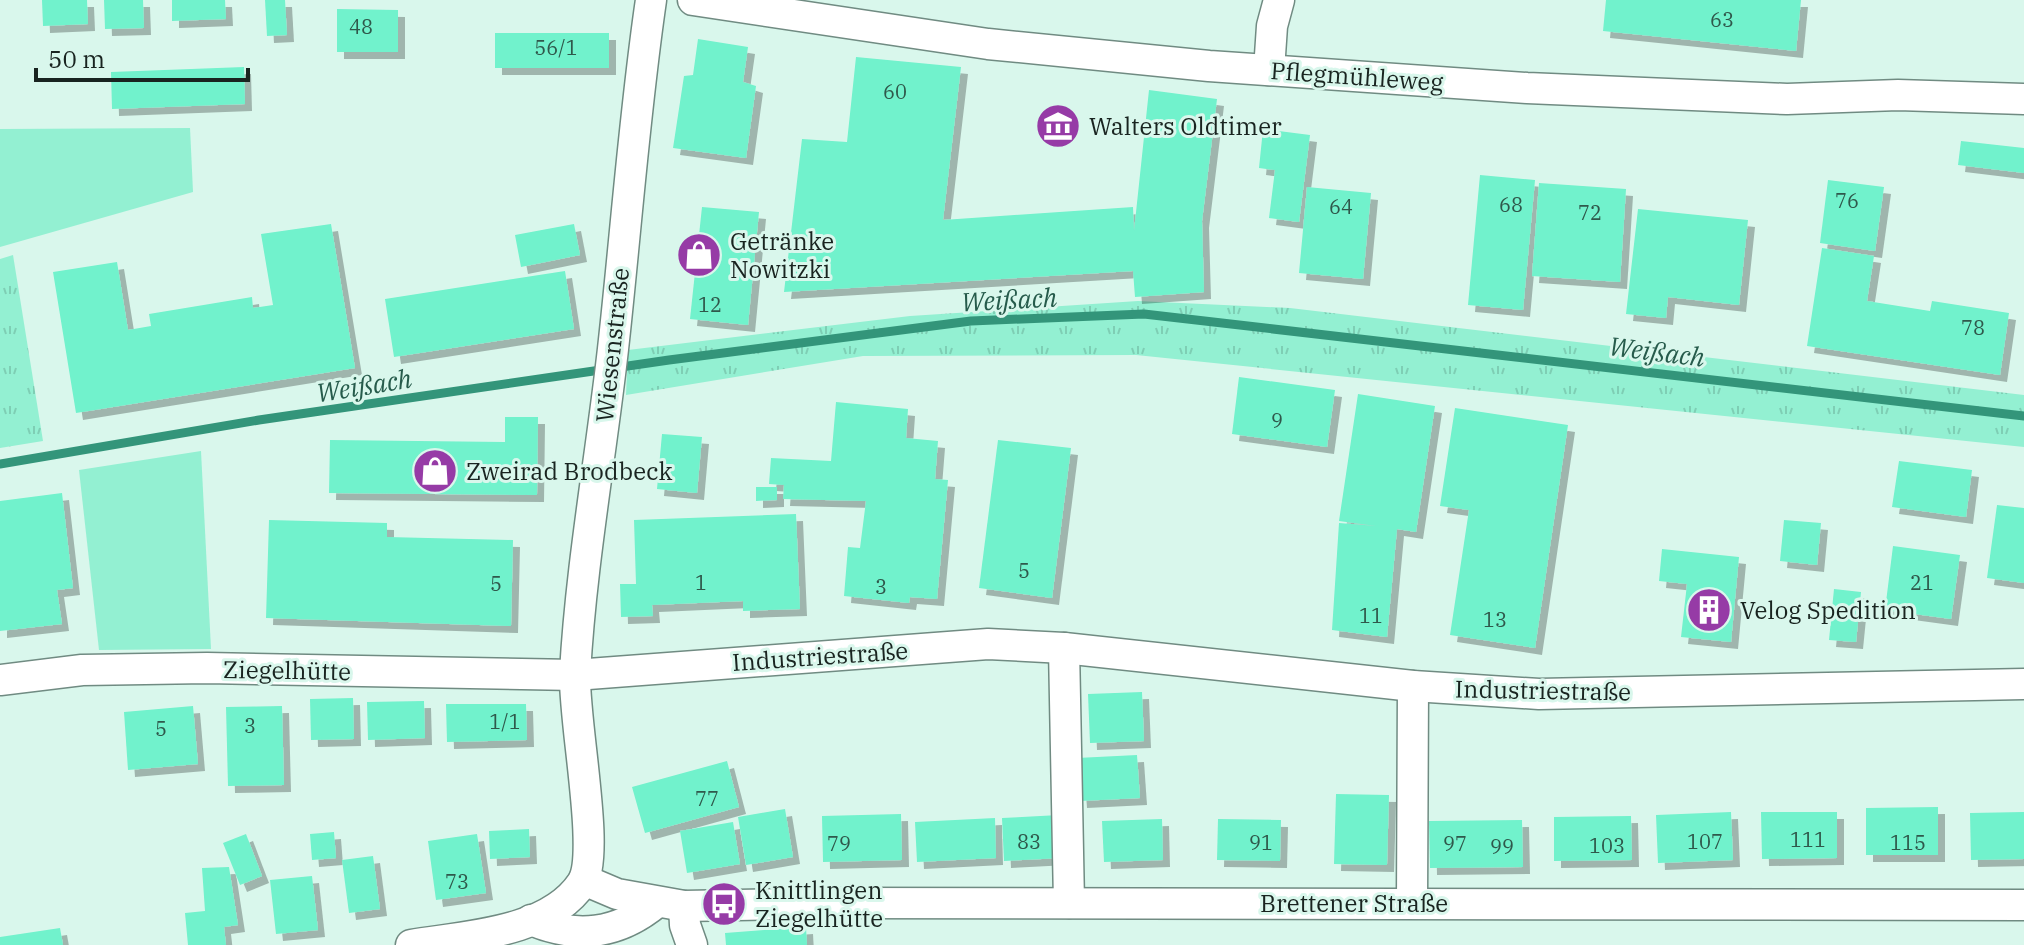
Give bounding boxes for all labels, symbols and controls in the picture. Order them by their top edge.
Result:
house number: 63 [1710,6,1734,33]
house number: 48 [349,13,373,40]
scale bar [36,32,248,82]
house number: 56/1 [534,34,578,61]
text: 50 m [48,43,105,75]
street label: Pflegmühleweg [1269,54,1445,98]
house number: 60 [883,78,907,105]
museum icon: Walters Oldtimer [1034,102,1082,150]
place label: Walters Oldtimer [1089,110,1282,142]
house number: 76 [1835,187,1859,214]
house number: 68 [1499,191,1523,218]
house number: 64 [1329,193,1353,220]
house number: 72 [1578,199,1602,226]
place label: Getränke Nowitzki [730,225,834,285]
shop icon: Getränke Nowitzki [675,231,723,279]
street label: Wiesenstraße [588,266,636,424]
water label: Weißach [960,279,1059,318]
house number: 12 [698,291,722,318]
house number: 78 [1961,314,1985,341]
water label: Weißach [1607,328,1707,374]
water label: Weißach [314,361,415,409]
house number: 9 [1271,407,1283,434]
shop icon: Zweirad Brodbeck [411,447,459,495]
place label: Zweirad Brodbeck [466,455,673,487]
house number: 5 [1018,557,1030,584]
house number: 1 [695,569,707,596]
house number: 21 [1910,569,1934,596]
house number: 5 [490,570,502,597]
house number: 3 [875,573,887,600]
building icon: Velog Spedition [1685,586,1733,634]
place label: Velog Spedition [1740,594,1916,626]
house number: 11 [1359,602,1383,629]
house number: 13 [1483,606,1507,633]
street label: Industriestraße [731,634,909,678]
street label: Ziegelhütte [223,653,351,687]
street label: Industriestraße [1455,672,1631,708]
house number: 1/1 [489,708,521,735]
house number: 3 [244,712,256,739]
house number: 5 [155,715,167,742]
house number: 77 [695,785,719,812]
house number: 111 [1790,826,1826,853]
house number: 83 [1017,828,1041,855]
house number: 107 [1687,828,1723,855]
house number: 91 [1249,829,1273,856]
house number: 115 [1890,829,1926,856]
house number: 79 [827,830,851,857]
house number: 97 [1443,830,1467,857]
house number: 103 [1589,832,1625,859]
house number: 99 [1490,833,1514,860]
house number: 73 [445,868,469,895]
place label: Knittlingen Ziegelhütte [755,874,883,934]
bus stop icon: Knittlingen Ziegelhütte [700,880,748,928]
street label: Brettener Straße [1260,887,1448,919]

